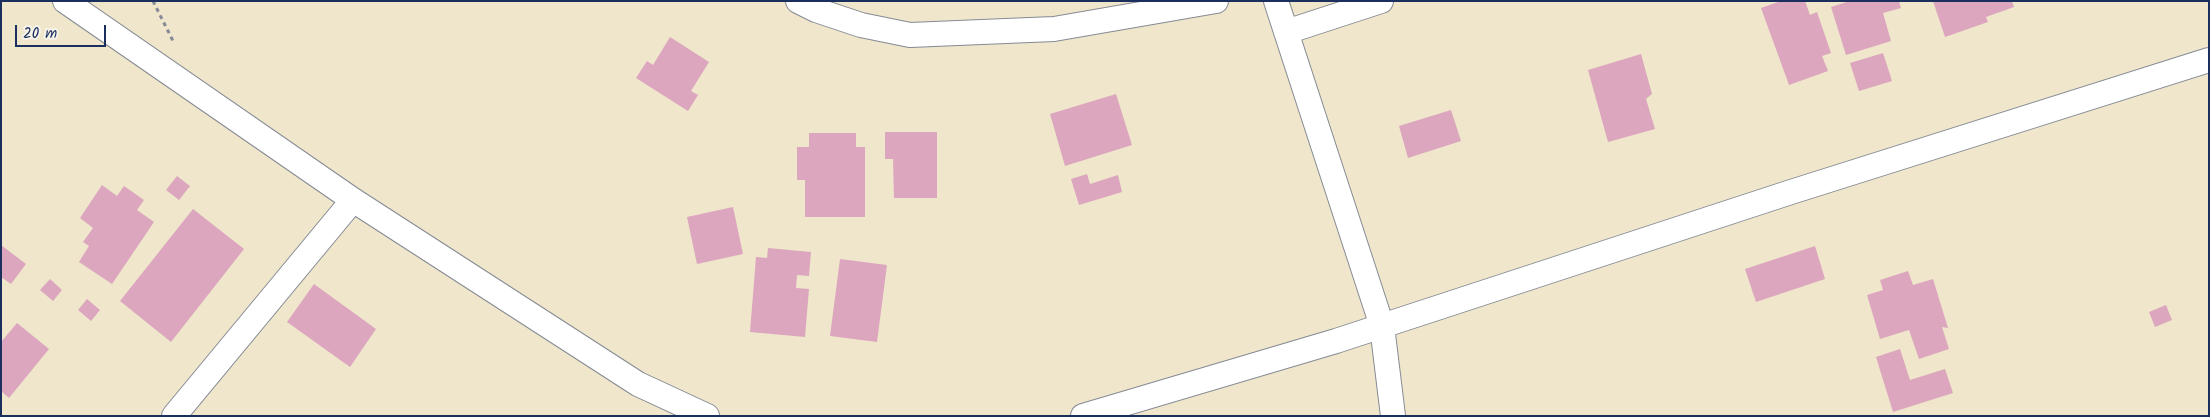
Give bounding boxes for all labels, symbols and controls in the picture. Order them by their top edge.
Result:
scale bar [18,15,109,47]
text: 20 m [23,22,57,46]

